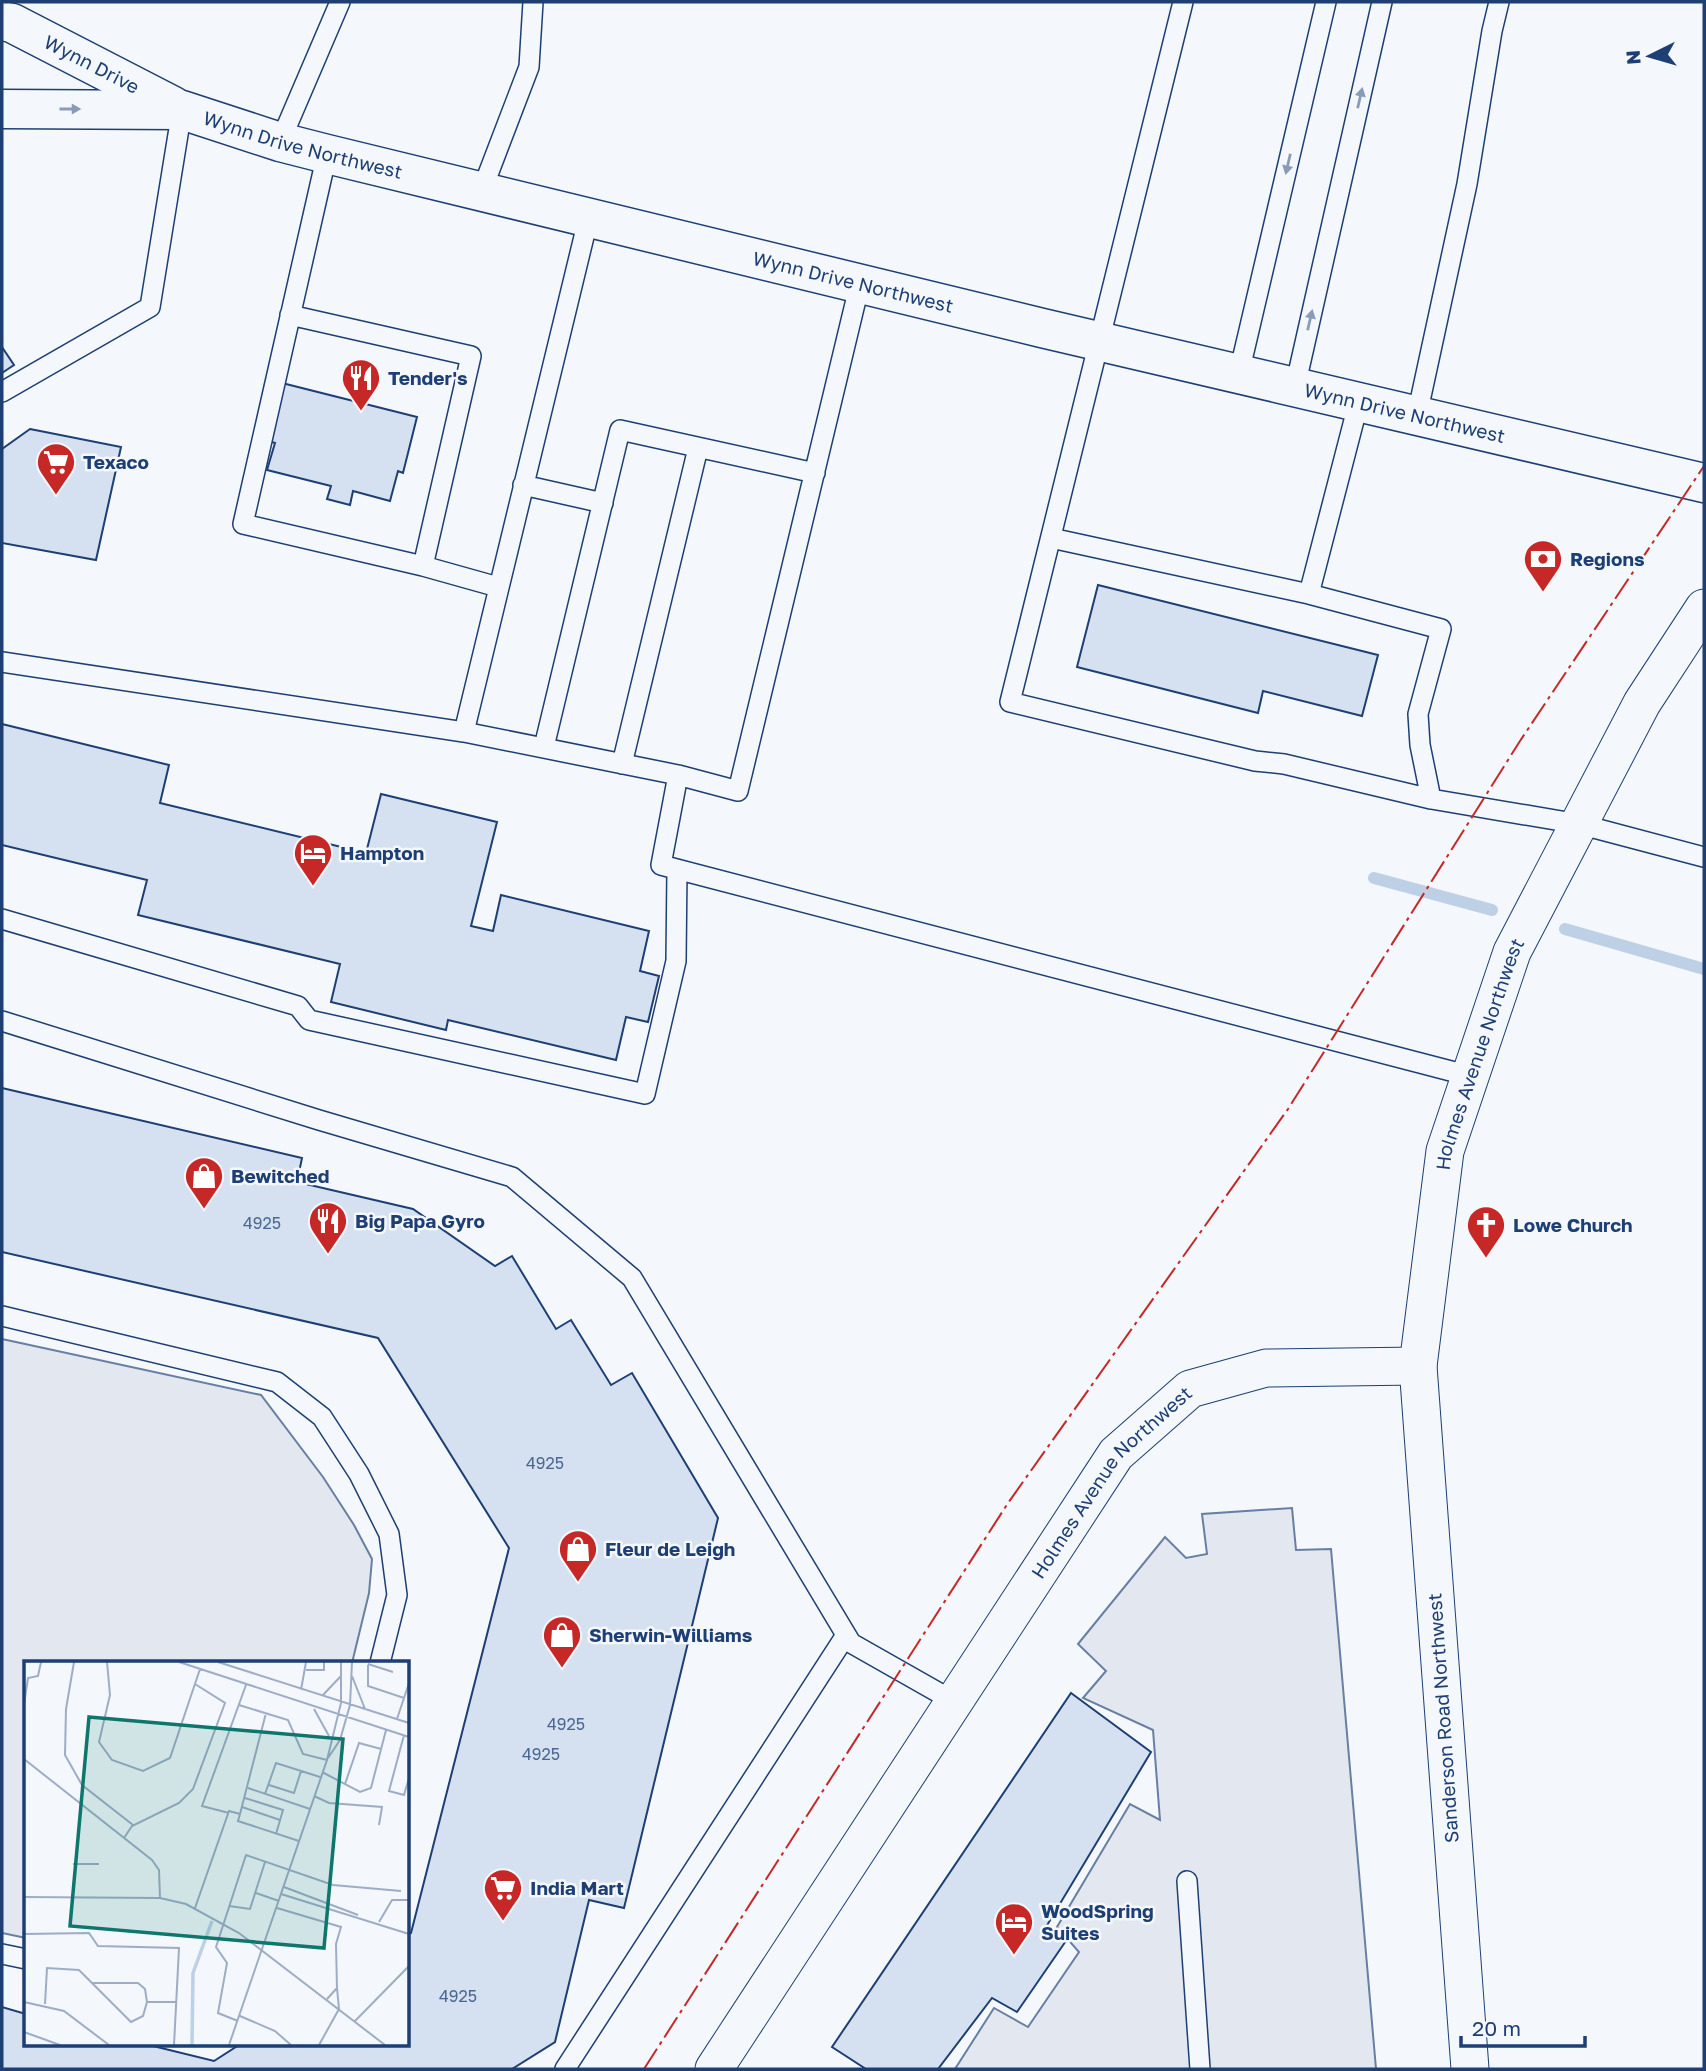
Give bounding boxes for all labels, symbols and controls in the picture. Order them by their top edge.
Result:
north arrow [1615,21,1685,91]
street label: Wynn Drive [40,30,144,98]
text: N [1620,49,1645,66]
one-way arrow [1355,87,1366,109]
one-way arrow [59,103,81,115]
street label: Wynn Drive Northwest [201,106,405,183]
one-way arrow [1282,153,1293,175]
street label: Wynn Drive Northwest [751,246,956,317]
one-way arrow [1305,309,1316,331]
restaurant icon: Tender's [340,357,382,412]
place label: Tender's [388,366,468,389]
street label: Wynn Drive Northwest [1302,378,1508,447]
supermarket icon: Texaco [35,441,77,496]
place label: Texaco [83,450,149,473]
bank icon: Regions [1522,538,1564,593]
place label: Regions [1570,547,1645,570]
hotel icon: Hampton [292,832,334,887]
place label: Hampton [340,841,424,864]
street label: Holmes Avenue Northwest [1431,934,1528,1171]
shop icon: Bewitched [183,1155,225,1210]
place label: Bewitched [231,1164,329,1187]
restaurant icon: Big Papa Gyro [307,1200,349,1255]
church icon: Lowe Church [1465,1204,1507,1259]
place label: Big Papa Gyro [355,1209,485,1232]
house number: 4925 [243,1213,281,1233]
place label: Lowe Church [1513,1213,1633,1236]
street label: Holmes Avenue Northwest [1026,1381,1196,1583]
house number: 4925 [526,1453,564,1473]
shop icon: Fleur de Leigh [557,1528,599,1583]
place label: Fleur de Leigh [605,1537,735,1560]
street label: Sanderson Road Northwest [1422,1592,1463,1844]
shop icon: Sherwin-Williams [541,1614,583,1669]
place label: Sherwin-Williams [589,1623,753,1646]
inset map [24,1661,410,2046]
house number: 4925 [547,1714,585,1734]
house number: 4925 [522,1744,560,1764]
supermarket icon: India Mart [482,1867,524,1922]
place label: India Mart [530,1876,624,1899]
place label: WoodSpring Suites [1041,1899,1154,1944]
hotel icon: WoodSpring Suites [993,1901,1035,1956]
house number: 4925 [439,1986,477,2006]
scale bar [1461,2004,1585,2048]
text: 20 m [1472,2015,1521,2041]

